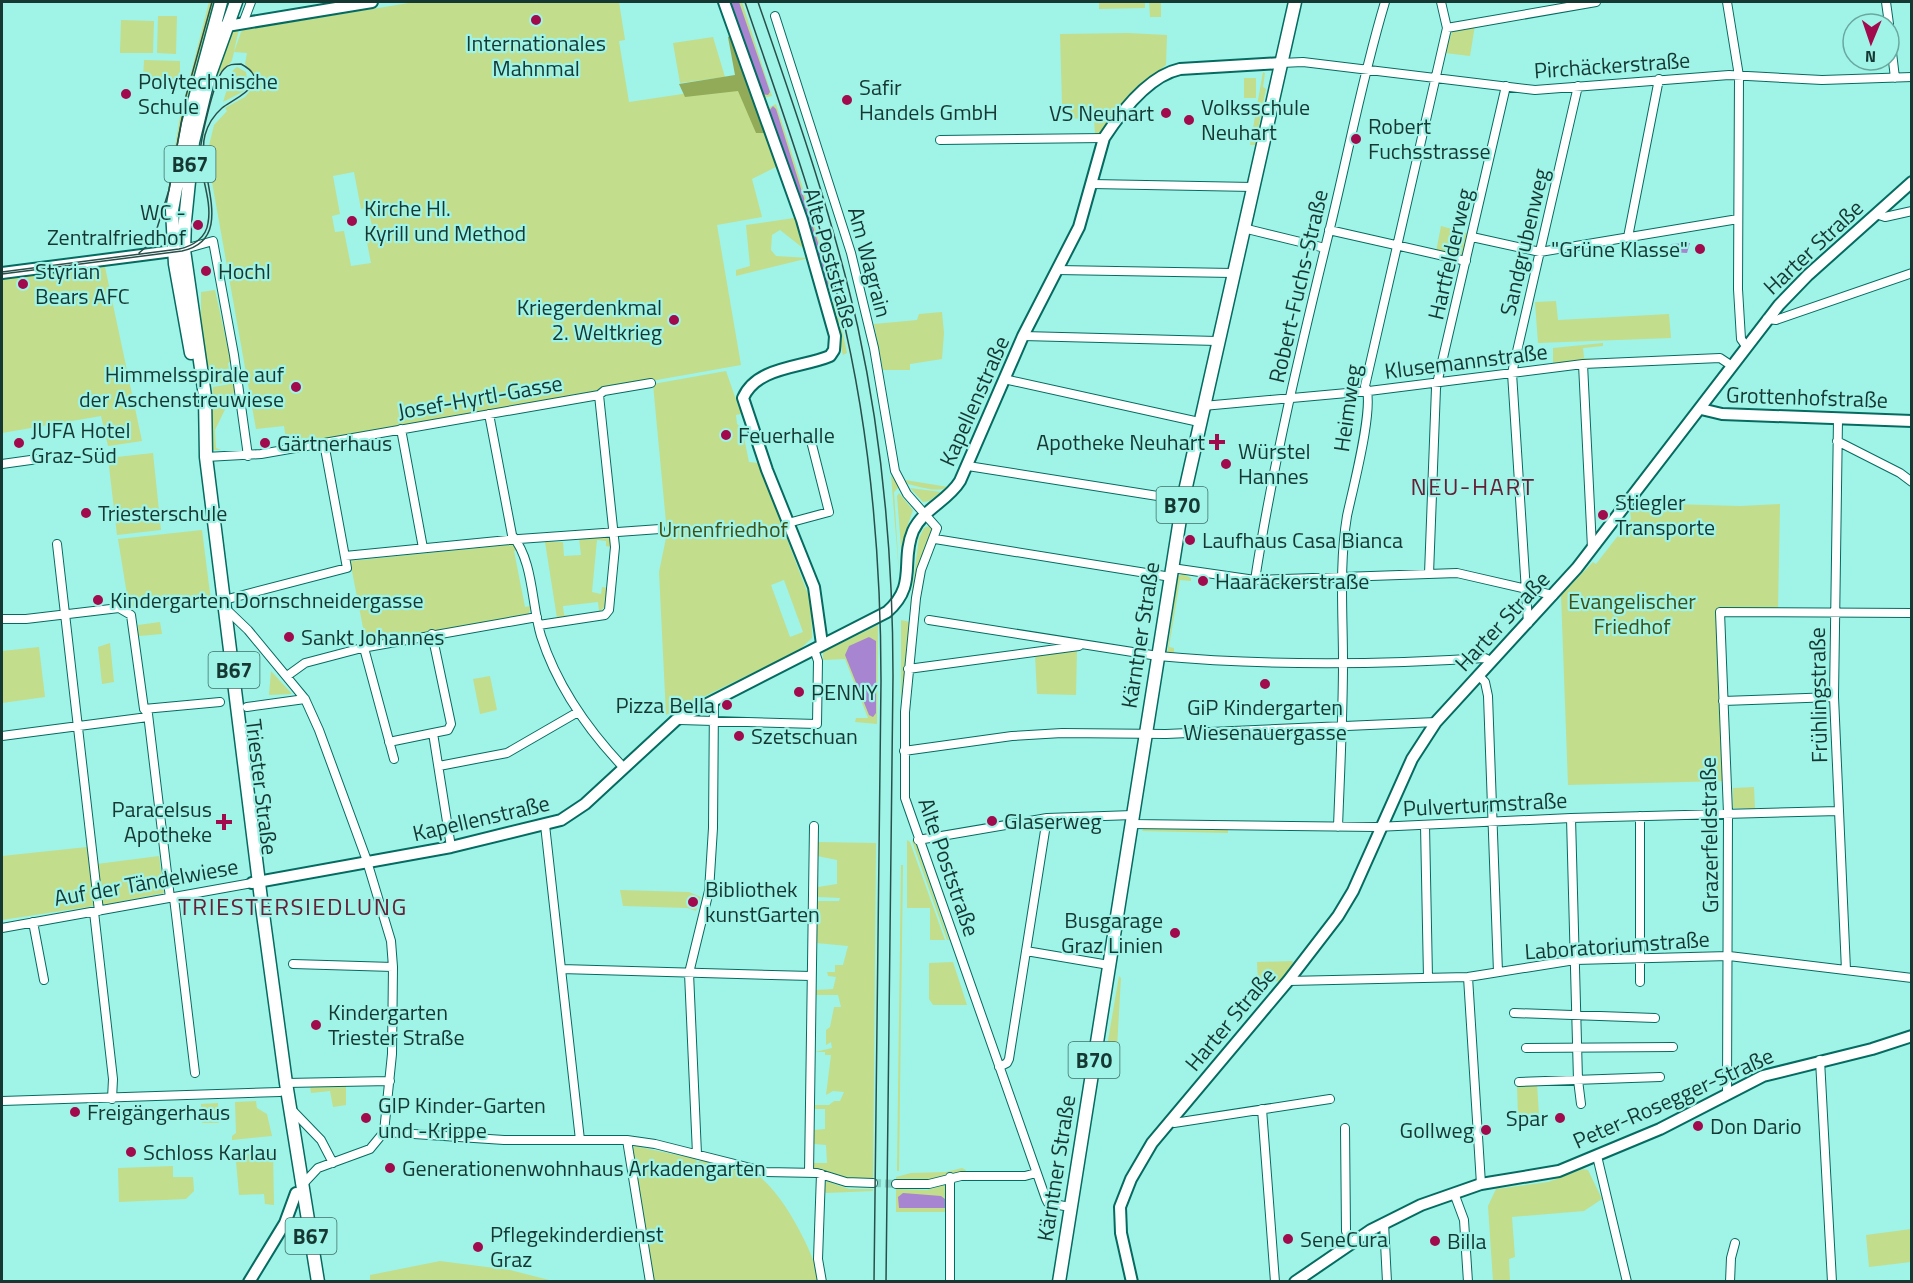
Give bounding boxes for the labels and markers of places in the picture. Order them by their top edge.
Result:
marker: Internationales Mahnmal [529,13,543,27]
place label: Internationales Mahnmal [466,26,606,85]
place label: Polytechnische Schule [138,64,278,123]
place label: Safir Handels GmbH [859,70,998,129]
marker: Polytechnische Schule [119,87,133,101]
place label: Volksschule Neuhart [1201,90,1310,149]
marker: Safir Handels GmbH [840,93,854,107]
place label: VS Neuhart [1049,96,1154,130]
marker: VS Neuhart [1159,106,1173,120]
place label: Robert Fuchsstrasse [1368,109,1491,168]
marker: Volksschule Neuhart [1182,113,1196,127]
marker: Robert Fuchsstrasse [1349,132,1363,146]
place label: Kirche Hl. Kyrill und Method [364,191,526,250]
place label: WC - Zentralfriedhof [47,195,187,254]
marker: Kirche Hl. Kyrill und Method [345,214,359,228]
marker: WC - Zentralfriedhof [191,218,205,232]
place label: "Grüne Klasse" [1551,232,1688,266]
marker: "Grüne Klasse" [1693,242,1707,256]
place label: Styrian Bears AFC [35,254,130,313]
place label: Hochl [218,254,271,288]
marker: Hochl [199,264,213,278]
marker: Styrian Bears AFC [16,277,30,291]
place label: Kriegerdenkmal 2. Weltkrieg [517,290,662,349]
marker: Kriegerdenkmal 2. Weltkrieg [667,313,681,327]
place label: Himmelsspirale auf der Aschenstreuwiese [79,357,285,416]
marker: Himmelsspirale auf der Aschenstreuwiese [289,380,303,394]
place label: JUFA Hotel Graz-Süd [31,413,130,472]
place label: Feuerhalle [738,418,835,452]
place label: Apotheke Neuhart [1036,425,1205,459]
place label: Gärtnerhaus [277,426,392,460]
marker: Feuerhalle [719,428,733,442]
place label: Würstel Hannes [1238,434,1311,493]
marker: Apotheke Neuhart [1210,435,1224,449]
marker: JUFA Hotel Graz-Süd [12,436,26,450]
marker: Gärtnerhaus [258,436,272,450]
marker: Würstel Hannes [1219,457,1233,471]
place label: Stiegler Transporte [1615,485,1715,544]
place label: Triesterschule [98,496,227,530]
marker: Triesterschule [79,506,93,520]
marker: Stiegler Transporte [1596,508,1610,522]
place label: Laufhaus Casa Bianca [1202,523,1403,557]
marker: Laufhaus Casa Bianca [1183,533,1197,547]
place label: Haaräckerstraße [1215,564,1369,598]
marker: Haaräckerstraße [1196,574,1210,588]
place label: Kindergarten Dornschneidergasse [110,583,424,617]
marker: Kindergarten Dornschneidergasse [91,593,105,607]
place label: Sankt Johannes [301,620,445,654]
marker: Sankt Johannes [282,630,296,644]
place label: PENNY [811,675,878,709]
marker: GiP Kindergarten Wiesenauergasse [1258,677,1272,691]
marker: PENNY [792,685,806,699]
place label: Pizza Bella [615,688,715,722]
place label: GiP Kindergarten Wiesenauergasse [1183,690,1347,749]
marker: Pizza Bella [720,698,734,712]
place label: Szetschuan [751,719,858,753]
marker: Szetschuan [732,729,746,743]
place label: Paracelsus Apotheke [112,792,212,851]
place label: Glaserweg [1004,804,1102,838]
marker: Glaserweg [985,814,999,828]
marker: Paracelsus Apotheke [217,815,231,829]
place label: Bibliothek kunstGarten [705,872,820,931]
marker: Bibliothek kunstGarten [686,895,700,909]
place label: Busgarage Graz Linien [1061,903,1163,962]
marker: Busgarage Graz Linien [1168,926,1182,940]
place label: Kindergarten Triester Straße [328,995,465,1054]
marker: Kindergarten Triester Straße [309,1018,323,1032]
place label: GIP Kinder-Garten und -Krippe [378,1088,546,1147]
place label: Freigängerhaus [87,1095,230,1129]
place label: Spar [1506,1101,1548,1135]
marker: Freigängerhaus [68,1105,82,1119]
place label: Don Dario [1710,1109,1802,1143]
marker: GIP Kinder-Garten und -Krippe [359,1111,373,1125]
marker: Spar [1553,1111,1567,1125]
place label: Gollweg [1400,1113,1474,1147]
marker: Don Dario [1691,1119,1705,1133]
marker: Gollweg [1479,1123,1493,1137]
place label: Schloss Karlau [143,1135,277,1169]
marker: Schloss Karlau [124,1145,138,1159]
place label: Generationenwohnhaus Arkadengarten [402,1151,766,1185]
marker: Generationenwohnhaus Arkadengarten [383,1161,397,1175]
place label: Pflegekinderdienst Graz [490,1217,664,1276]
place label: SeneCura [1300,1222,1388,1256]
place label: Billa [1447,1224,1487,1258]
marker: SeneCura [1281,1232,1295,1246]
marker: Billa [1428,1234,1442,1248]
marker: Pflegekinderdienst Graz [471,1240,485,1254]

